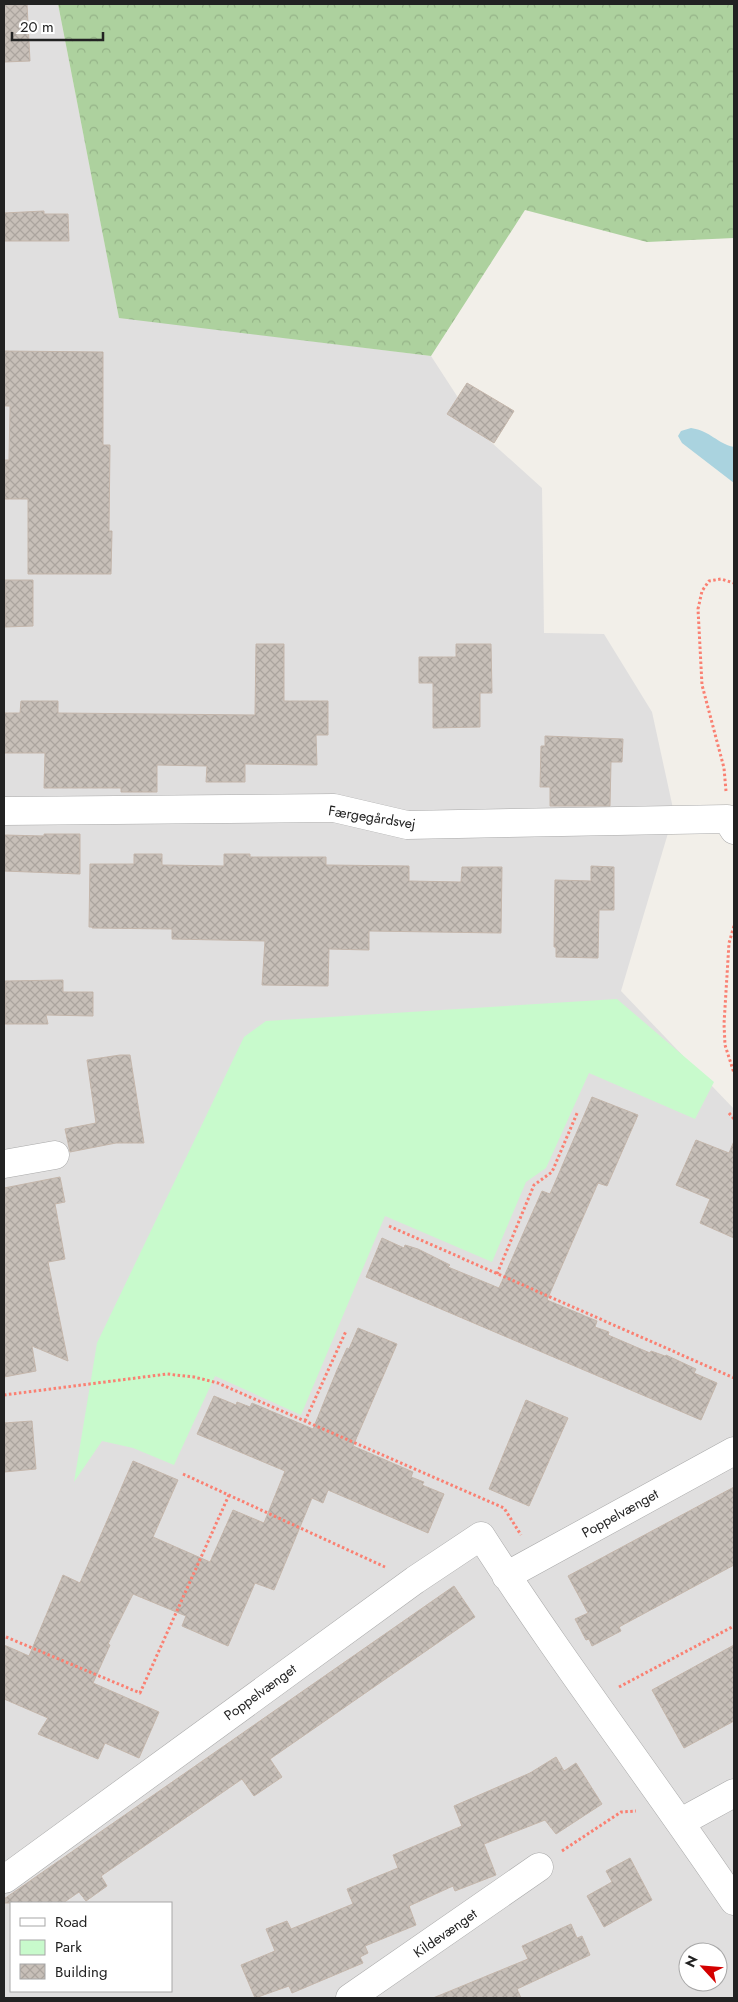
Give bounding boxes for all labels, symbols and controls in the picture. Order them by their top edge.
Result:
scale bar [12,10,104,42]
text: 20 m [20,16,54,38]
street label: Færgegårdsvej [327,800,417,834]
street label: Poppelvænget [578,1483,663,1542]
street label: Poppelvænget [220,1659,301,1725]
legend [10,1902,172,1992]
street label: Kildevænget [409,1903,481,1962]
text: Road [55,1911,87,1933]
text: Park [55,1936,82,1958]
north arrow [678,1942,728,1992]
text: N [680,1952,703,1971]
text: Building [55,1961,107,1983]

